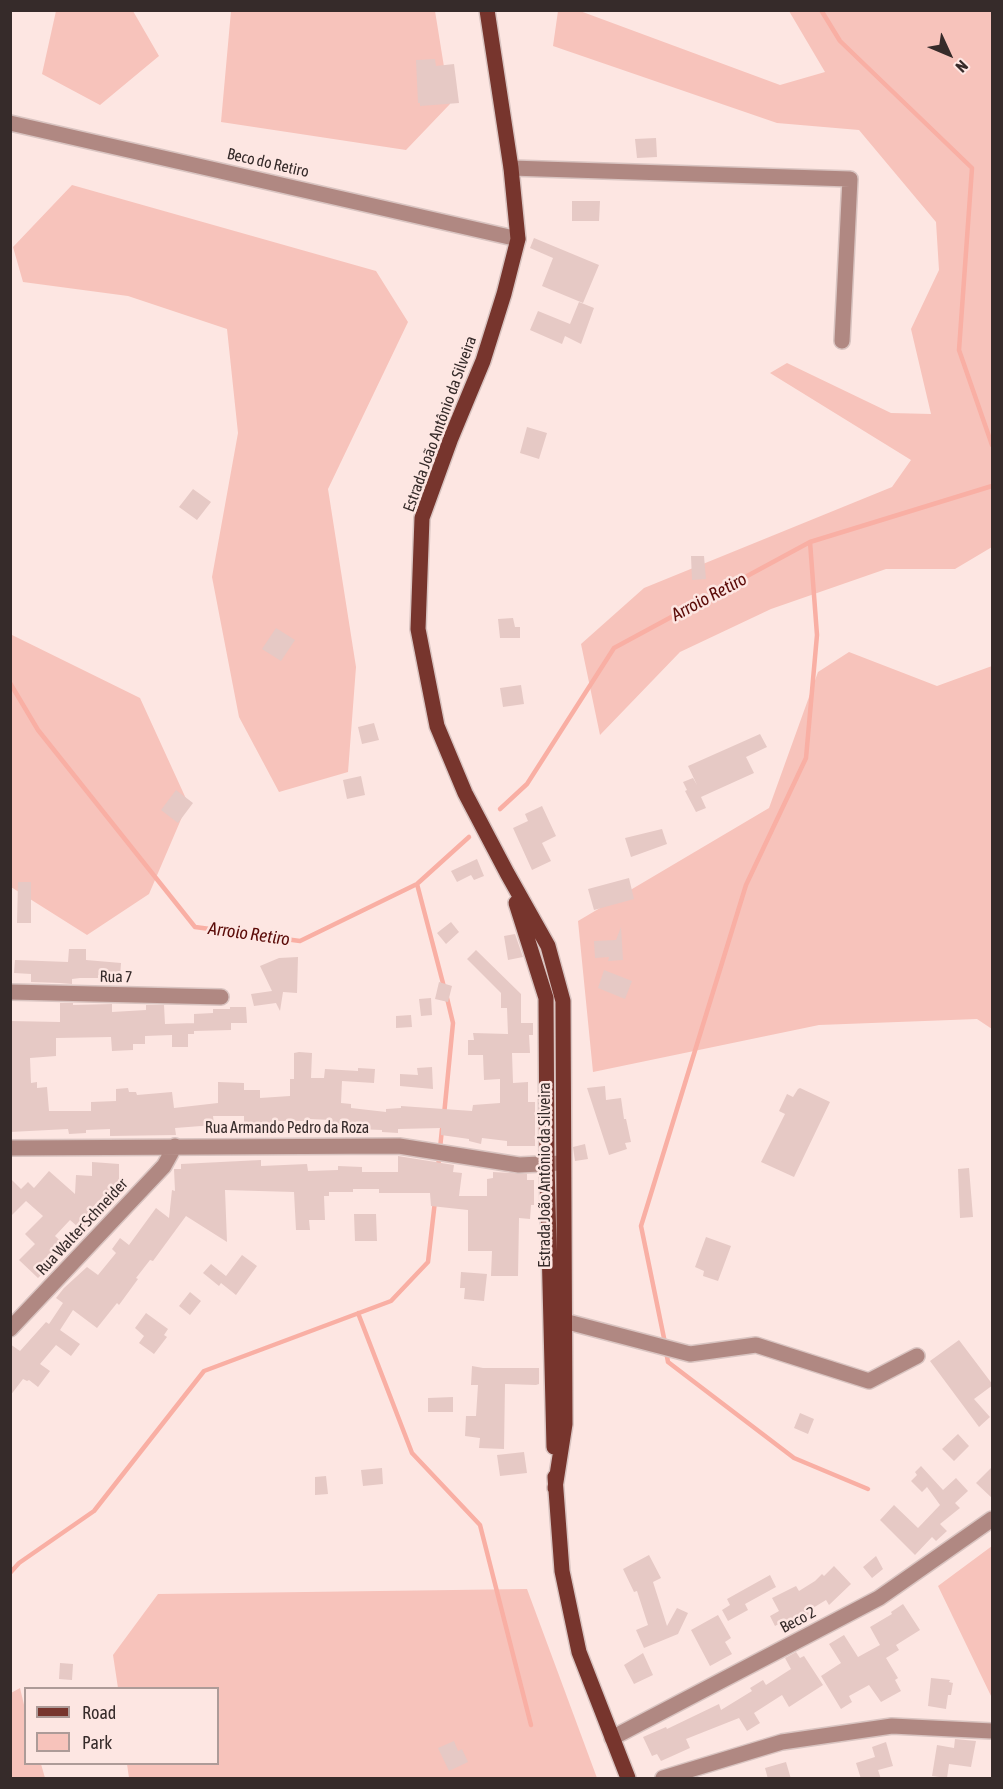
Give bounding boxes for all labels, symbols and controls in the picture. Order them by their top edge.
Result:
north arrow [919,24,979,84]
text: N [952,57,972,76]
street label: Beco do Retiro [225,144,311,182]
street label: Estrada João Antônio da Silveira [399,334,481,514]
water label: Arroio Retiro [668,568,750,626]
water label: Arroio Retiro [207,918,291,950]
street label: Rua 7 [99,967,133,987]
street label: Estrada João Antônio da Silveira [535,1082,555,1268]
street label: Rua Armando Pedro da Roza [205,1118,369,1138]
street label: Rua Walter Schneider [32,1175,132,1279]
street label: Beco 2 [777,1603,819,1637]
legend [24,1687,219,1765]
text: Road [82,1702,116,1723]
text: Park [82,1732,112,1753]

